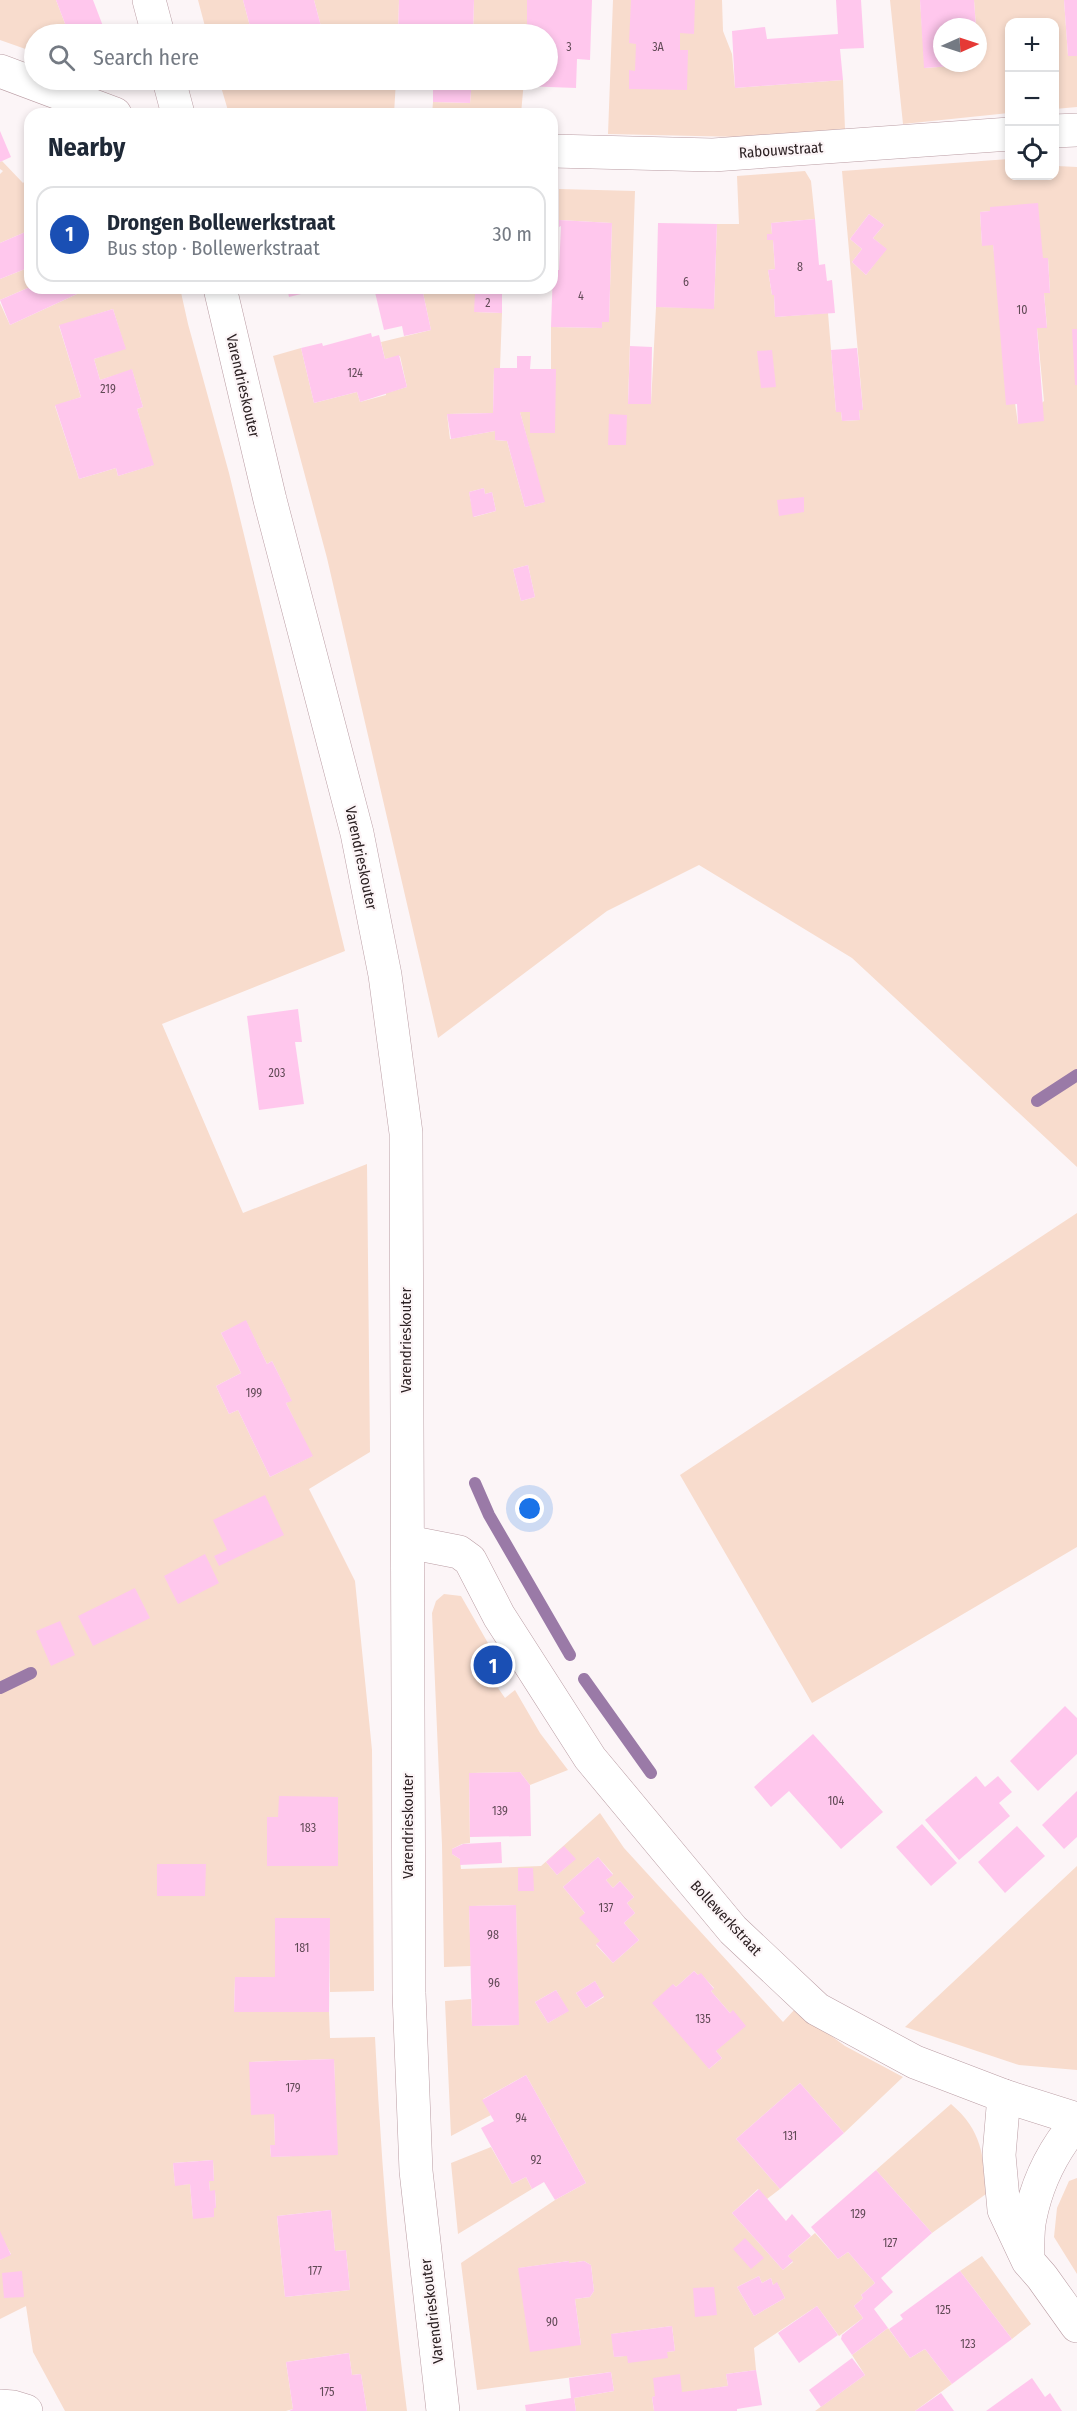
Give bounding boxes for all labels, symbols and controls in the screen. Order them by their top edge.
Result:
north arrow [933,18,987,72]
map controls [1005,18,1059,180]
button: + [1005,18,1059,72]
search box [24,24,558,90]
house number: 3 [566,40,572,54]
house number: 3A [652,40,665,54]
icon: search [45,41,78,74]
text: Search here [93,44,199,71]
button: − [1005,72,1059,126]
button: locate [1005,126,1059,180]
text: Nearby [48,132,125,163]
street label: Rabouwstraat [738,138,824,162]
text: Drongen Bollewerkstraat [107,209,335,236]
text: 1 [65,222,74,246]
text: 30 m [492,222,532,246]
text: Bus stop · Bollewerkstraat [107,236,320,260]
house number: 8 [797,260,803,274]
house number: 6 [683,275,689,289]
house number: 4 [578,289,584,303]
house number: 2 [485,296,491,310]
house number: 10 [1017,303,1027,317]
street label: Varendrieskouter [222,333,264,440]
house number: 124 [347,366,363,380]
house number: 219 [100,382,116,396]
street label: Varendrieskouter [341,805,381,912]
house number: 203 [269,1066,285,1080]
street label: Varendrieskouter [397,1287,415,1393]
house number: 199 [246,1386,262,1400]
your location [515,1494,544,1523]
pin: 1 [474,1642,512,1688]
street label: Varendrieskouter [399,1773,417,1879]
house number: 104 [828,1794,845,1808]
house number: 139 [492,1804,508,1818]
house number: 183 [300,1821,316,1835]
street label: Bollewerkstraat [687,1877,765,1959]
house number: 137 [599,1901,614,1915]
house number: 98 [487,1928,499,1942]
house number: 181 [294,1941,310,1955]
house number: 96 [488,1976,500,1990]
house number: 135 [695,2012,711,2026]
house number: 179 [285,2081,301,2095]
house number: 94 [515,2111,527,2125]
house number: 131 [783,2129,797,2143]
house number: 92 [531,2153,541,2167]
house number: 129 [850,2207,866,2221]
house number: 127 [883,2236,898,2250]
street label: Varendrieskouter [417,2257,447,2364]
house number: 177 [308,2264,322,2278]
house number: 125 [935,2303,951,2317]
house number: 90 [546,2315,558,2329]
house number: 123 [960,2337,976,2351]
house number: 175 [320,2385,335,2399]

